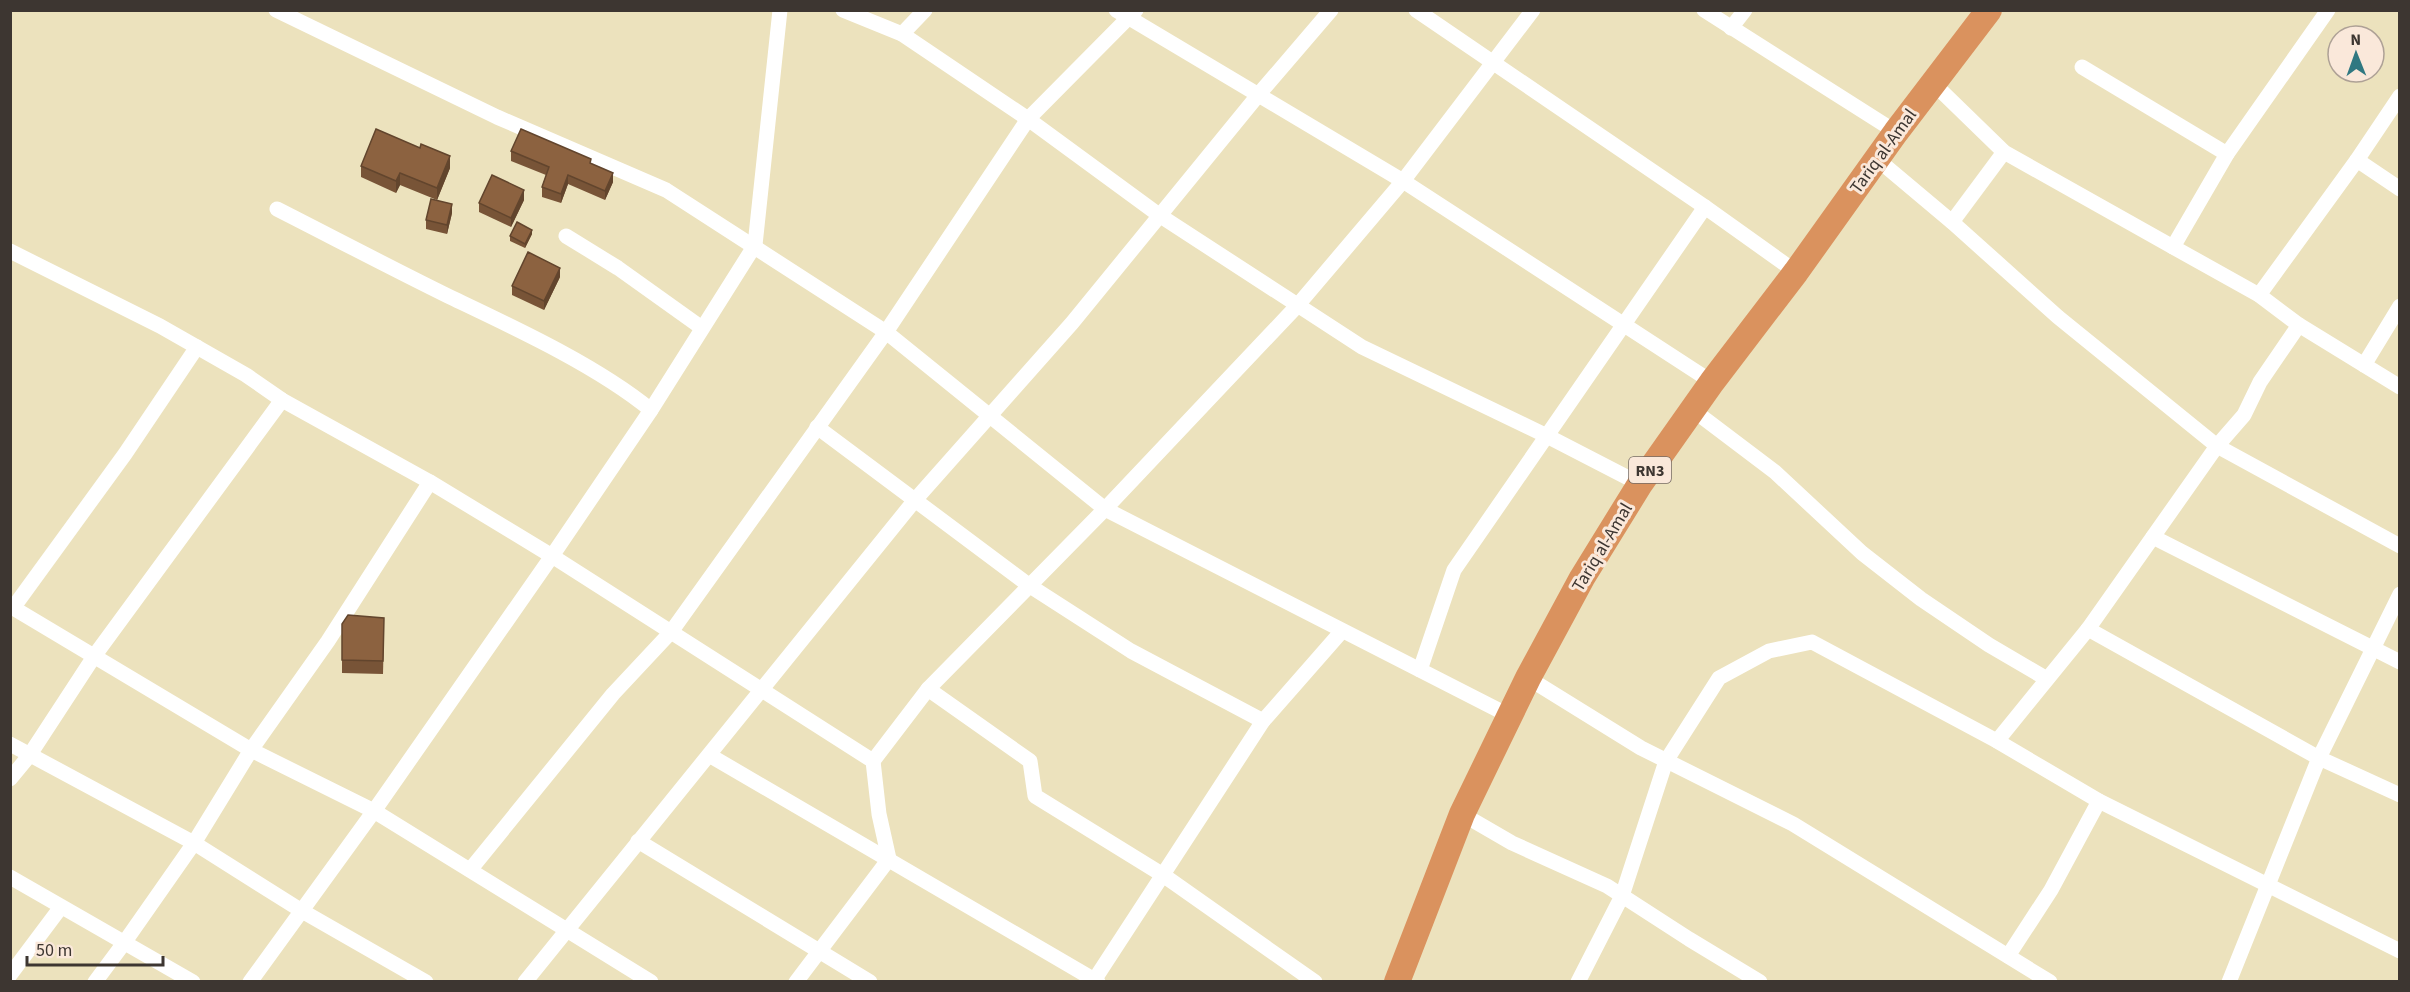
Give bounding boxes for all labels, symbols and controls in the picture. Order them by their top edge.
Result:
north arrow [2326,24,2386,84]
text: N [2350,29,2361,51]
street label: Tariq al-Amal [1844,104,1923,199]
road number: RN3 [1629,457,1671,483]
street label: Tariq al-Amal [1566,498,1639,596]
scale bar [27,929,164,967]
text: 50 m [36,938,72,963]

